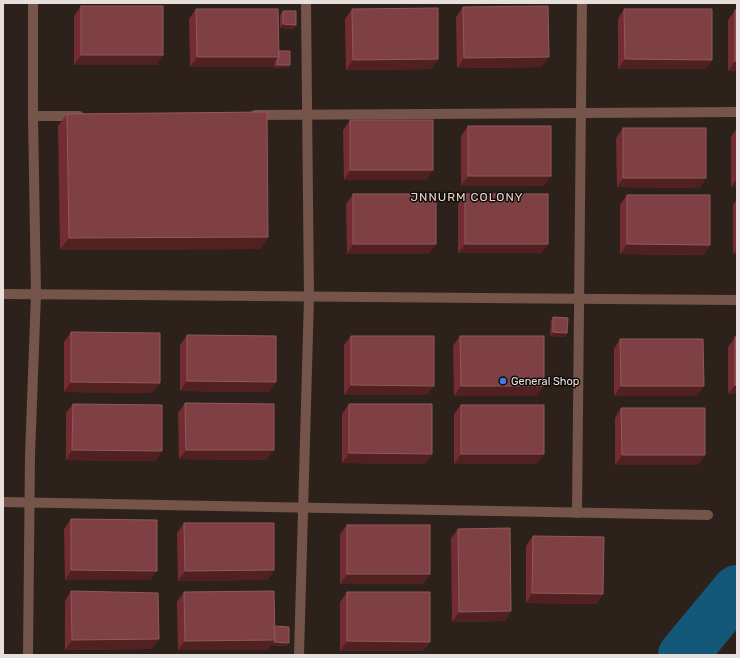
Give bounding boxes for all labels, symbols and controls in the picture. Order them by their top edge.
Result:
district label: JNNURM COLONY [410,190,524,204]
place label: General Shop [511,375,579,388]
marker: General Shop [498,376,508,386]

